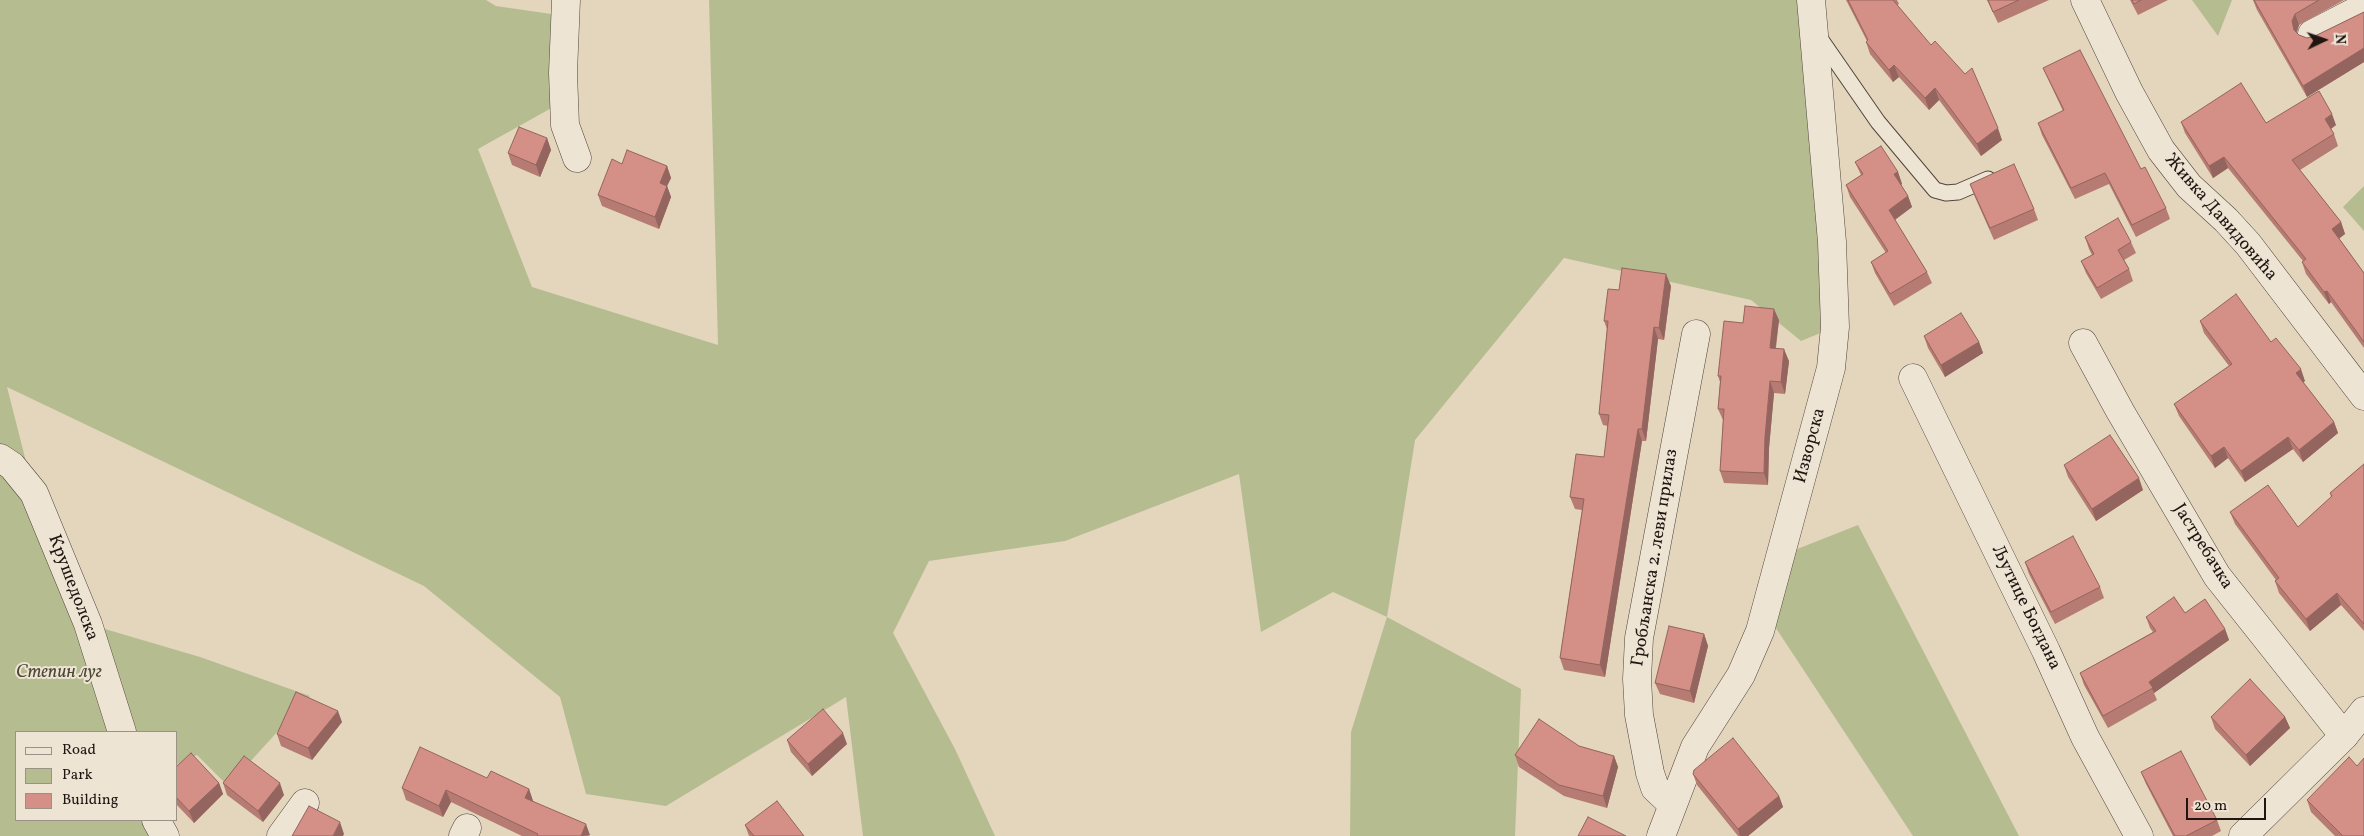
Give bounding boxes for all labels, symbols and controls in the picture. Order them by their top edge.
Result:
north arrow [2299,15,2349,65]
text: N [2330,34,2349,45]
street label: Живка Давидовића [2159,150,2281,286]
street label: Изворска [1791,406,1831,486]
street label: Гробљанска 2. леви прилаз [1628,448,1684,668]
street label: Јастребачка [2167,500,2237,594]
street label: Крушедолска [42,532,102,644]
street label: Љутице Богдана [1985,542,2065,674]
park label: Степин луг [16,663,102,685]
legend [15,731,178,821]
text: Road [62,740,96,761]
text: Park [62,765,93,786]
scale bar [2189,788,2269,820]
text: Building [62,790,118,811]
text: 20 m [2194,796,2227,817]

